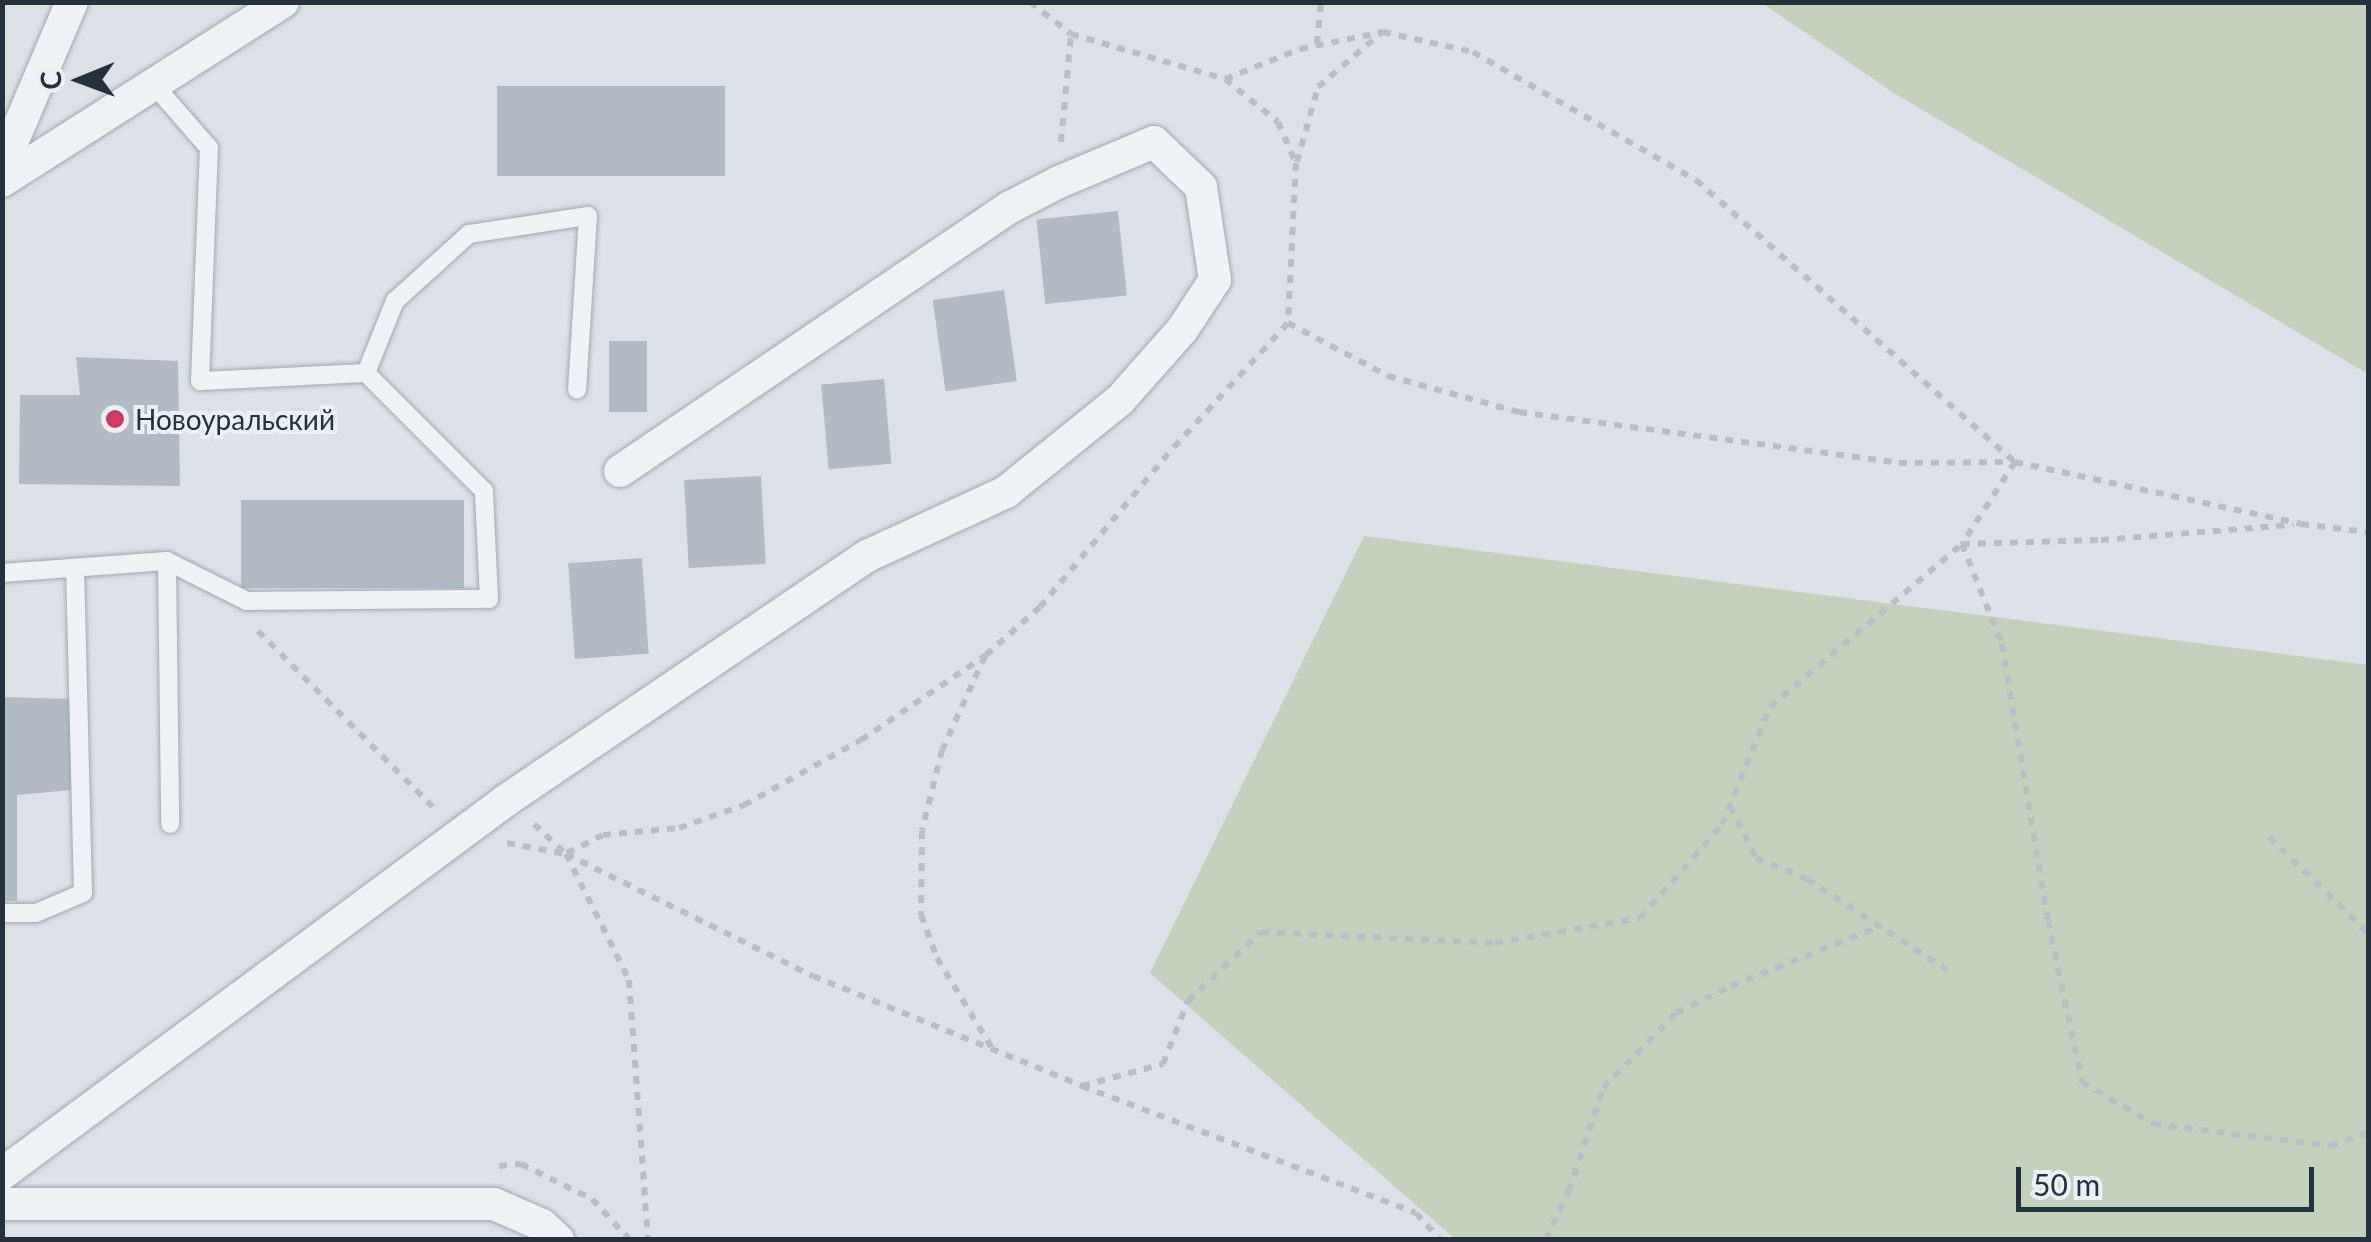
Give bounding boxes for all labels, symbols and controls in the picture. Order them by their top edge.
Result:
north arrow [30,30,130,130]
text: С [33,71,67,90]
place label: Новоуральский [135,402,335,436]
marker: Новоуральский [104,408,126,430]
scale bar [2021,1147,2318,1209]
text: 50 m [2033,1166,2100,1202]

